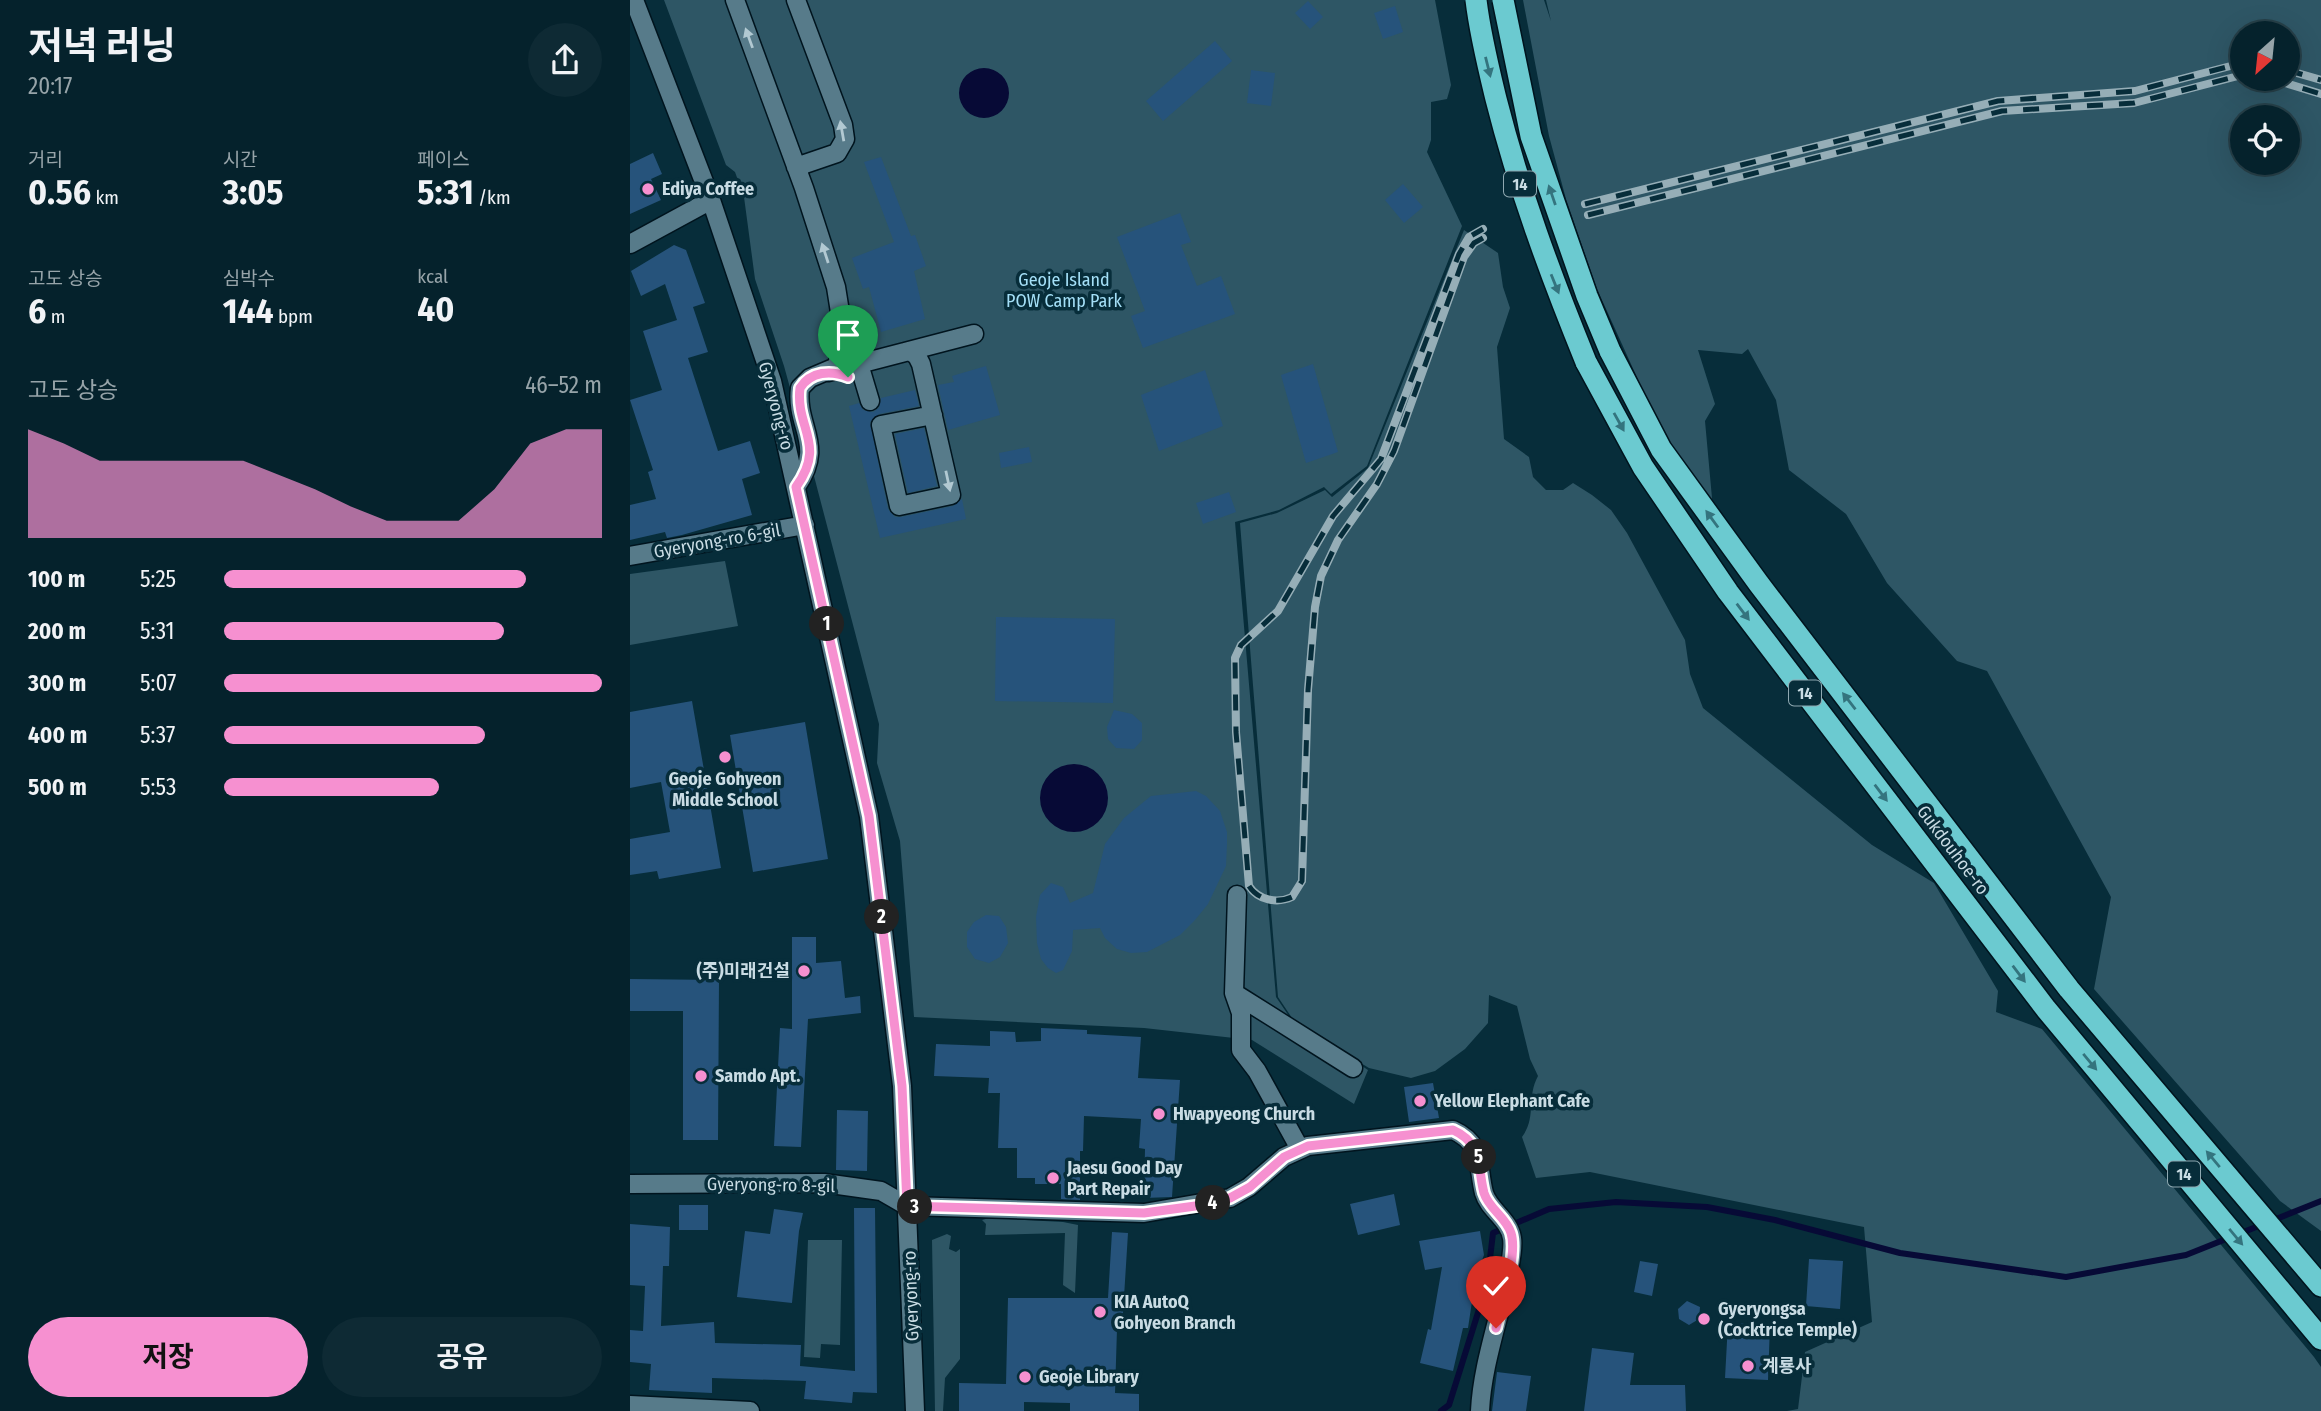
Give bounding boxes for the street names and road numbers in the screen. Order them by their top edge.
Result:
road number: 14 [1504,172,1536,196]
street label: Gyeryong-ro [754,359,798,453]
street label: Gyeryong-ro 6-gil [652,519,782,563]
road number: 14 [1789,680,1821,706]
street label: Gukdouhoe-ro [1912,801,1994,899]
road number: 14 [2168,1162,2200,1186]
street label: Gyeryong-ro 8-gil [707,1173,835,1197]
street label: Gyeryong-ro [898,1250,924,1342]

